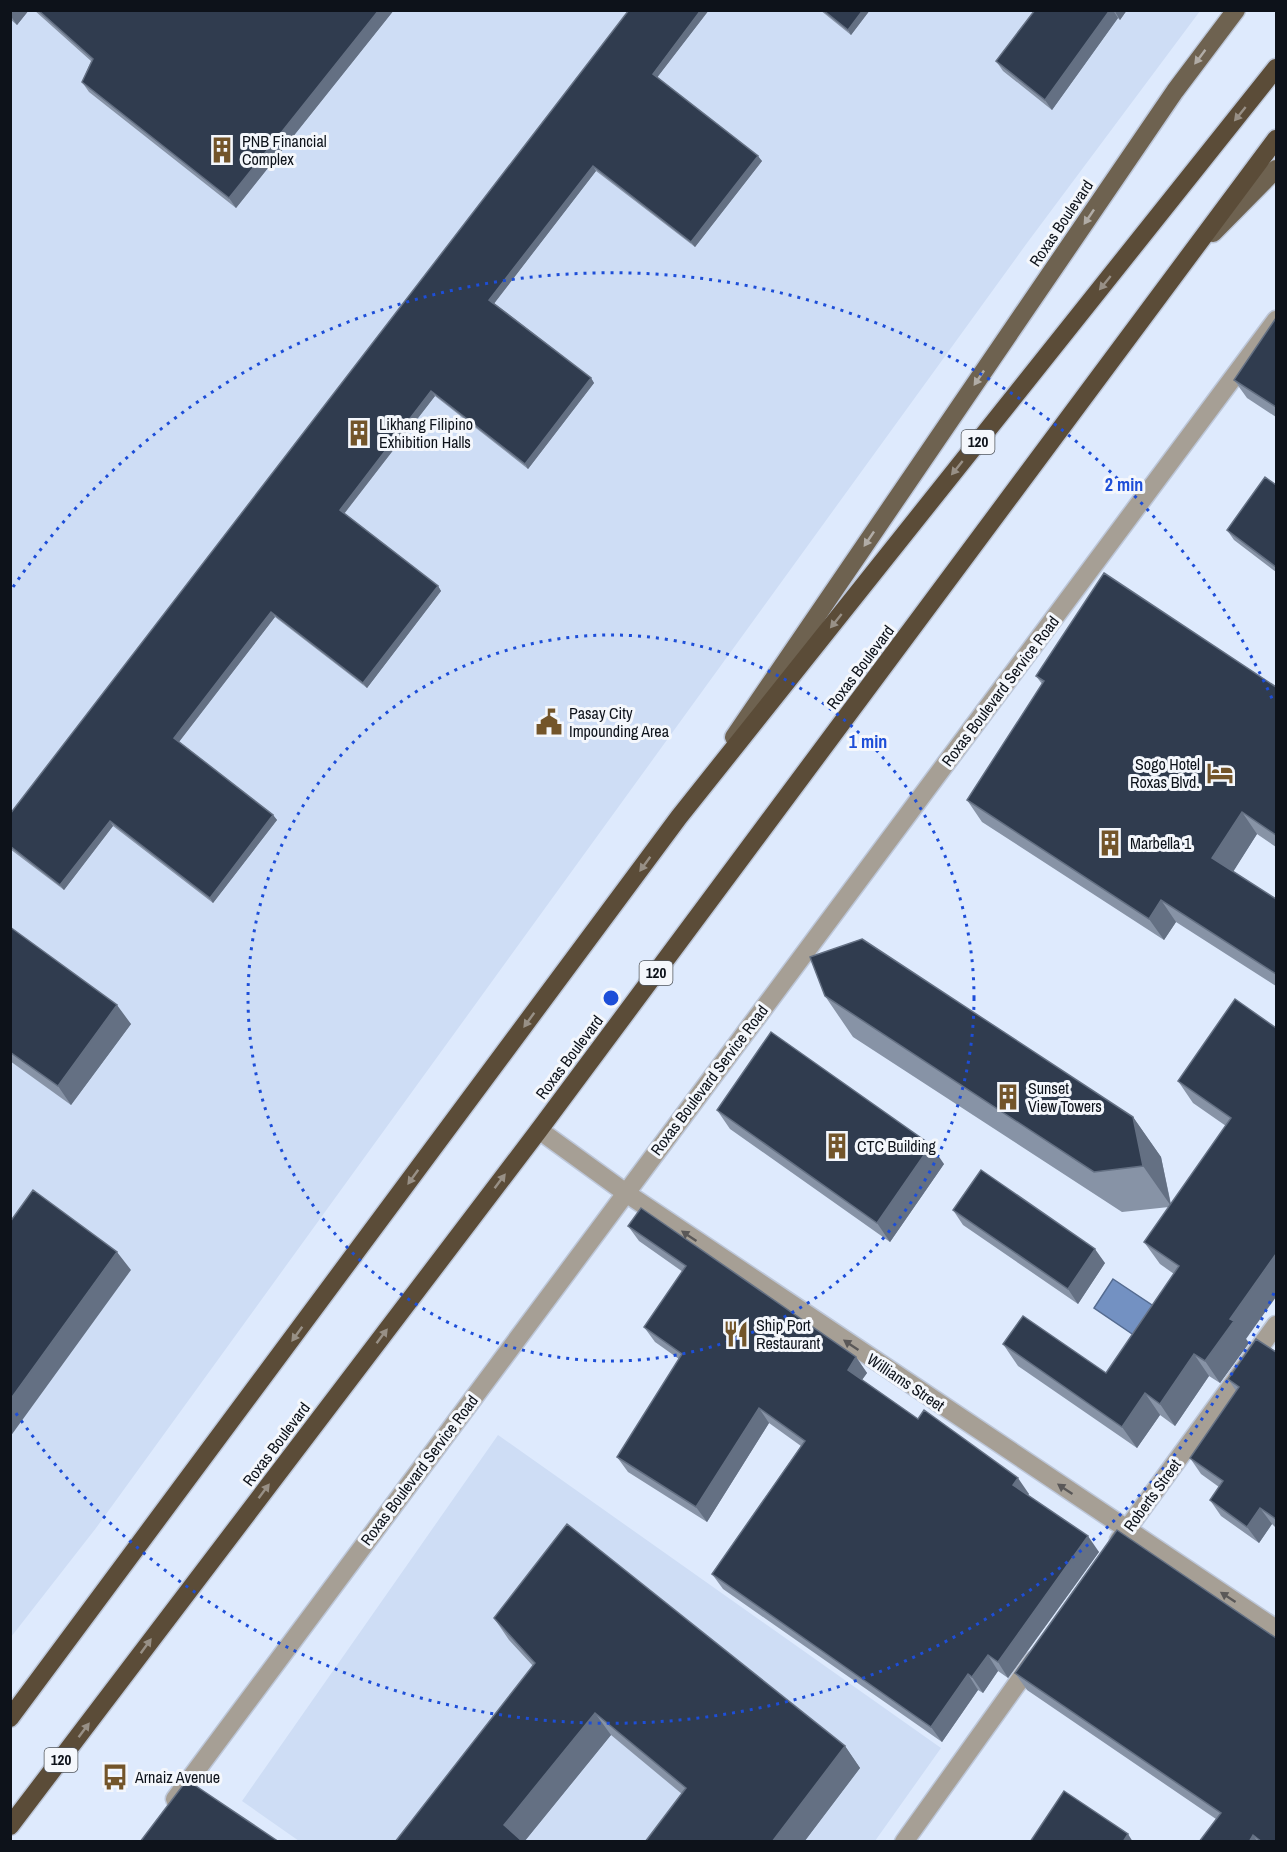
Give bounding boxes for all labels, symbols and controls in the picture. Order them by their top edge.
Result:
one-way arrow [1194,49,1207,65]
one-way arrow [1234,106,1247,121]
place label: PNB Financial Complex [242,130,327,170]
building icon: PNB Financial Complex [207,135,237,165]
street label: Roxas Boulevard [1024,175,1098,271]
one-way arrow [1084,209,1095,225]
one-way arrow [1099,275,1112,291]
one-way arrow [974,370,985,386]
place label: Likhang Filipino Exhibition Halls [379,413,473,453]
building icon: Likhang Filipino Exhibition Halls [344,418,374,448]
road number: 120 [962,430,994,454]
one-way arrow [951,460,964,476]
text: 2 min [1105,472,1143,497]
one-way arrow [864,531,875,547]
street label: Roxas Boulevard Service Road [936,611,1064,771]
one-way arrow [830,613,842,628]
street label: Roxas Boulevard [821,620,899,714]
place label: Pasay City Impounding Area [569,702,670,742]
public building icon: Pasay City Impounding Area [534,707,564,737]
text: 1 min [849,729,887,754]
place label: Sogo Hotel Roxas Blvd. [1130,753,1200,793]
hotel icon: Sogo Hotel Roxas Blvd. [1205,758,1235,788]
building icon: Marbella 1 [1095,828,1125,858]
place label: Marbella 1 [1130,832,1192,854]
one-way arrow [639,856,651,871]
road number: 120 [640,961,672,985]
centre of rings [601,988,621,1008]
street label: Roxas Boulevard Service Road [645,1000,773,1160]
street label: Roxas Boulevard [530,1010,608,1104]
one-way arrow [523,1013,535,1028]
place label: Sunset View Towers [1028,1077,1102,1117]
building icon: Sunset View Towers [993,1082,1023,1112]
building icon: CTC Building [822,1131,852,1161]
place label: CTC Building [857,1135,936,1157]
one-way arrow [407,1170,419,1185]
one-way arrow [494,1173,506,1188]
one-way arrow [682,1230,698,1242]
place label: Ship Port Restaurant [756,1314,821,1354]
restaurant icon: Ship Port Restaurant [721,1319,751,1349]
one-way arrow [291,1326,303,1342]
one-way arrow [376,1328,388,1343]
one-way arrow [843,1339,860,1350]
street label: Williams Street [863,1348,949,1416]
street label: Roxas Boulevard Service Road [355,1390,483,1550]
street label: Roxas Boulevard [237,1397,315,1491]
street label: Roberts Street [1118,1454,1186,1536]
one-way arrow [258,1483,271,1499]
one-way arrow [1057,1484,1073,1495]
one-way arrow [1219,1591,1236,1602]
one-way arrow [140,1639,152,1654]
one-way arrow [78,1722,90,1737]
road number: 120 [44,1748,78,1772]
bus stop icon: Arnaiz Avenue [100,1762,130,1792]
place label: Arnaiz Avenue [134,1766,220,1788]

